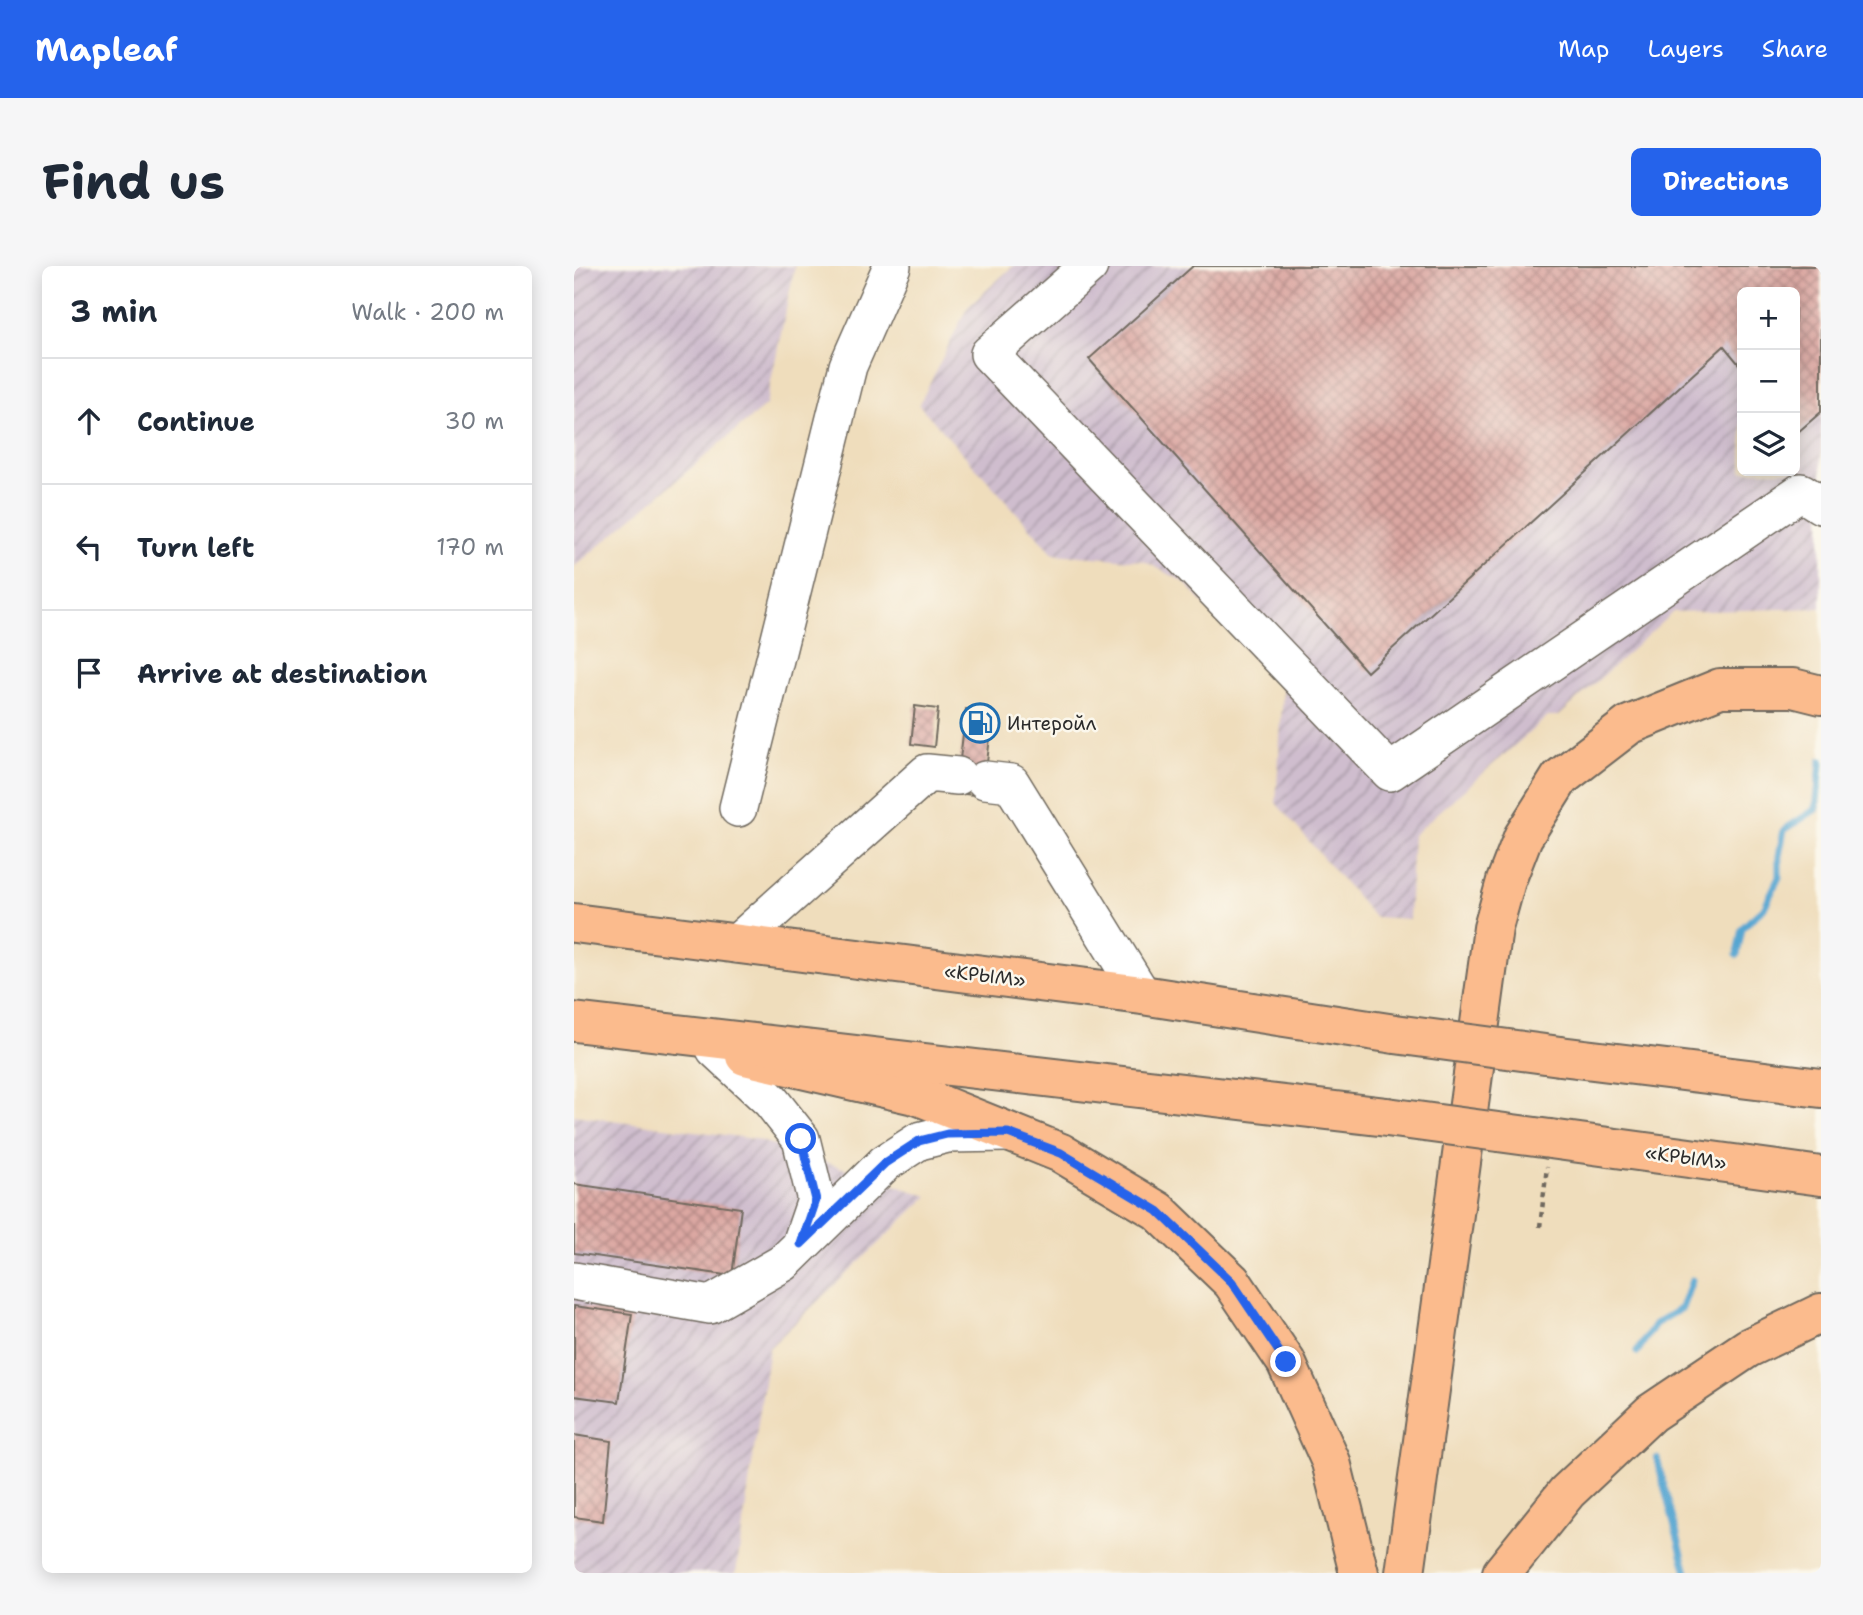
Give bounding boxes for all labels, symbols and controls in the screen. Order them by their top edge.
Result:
text: Mapleaf [35,27,178,72]
text: Map [1558,33,1609,65]
text: Layers [1647,33,1724,65]
text: Share [1762,33,1828,65]
button: Directions [1631,148,1821,216]
text: Find us [42,149,225,215]
map controls [1737,287,1800,476]
button: + [1737,287,1800,350]
text: 3 min [70,291,157,332]
text: Walk · 200 m [351,297,504,327]
button: − [1737,350,1800,413]
icon: ahead [70,402,108,440]
text: Continue [137,404,255,439]
text: 30 m [445,406,504,436]
button: layers [1737,413,1800,476]
icon: left [70,528,108,566]
text: Turn left [137,530,254,565]
text: 170 m [436,532,504,562]
icon: arrive [70,654,108,692]
text: Arrive at destination [137,656,427,691]
fuel station icon: Интеройл [959,702,1001,744]
place label: Интеройл [1007,711,1097,736]
street label: «КРЫМ» [943,958,1027,993]
route start [785,1123,816,1154]
street label: «КРЫМ» [1644,1139,1728,1176]
route end [1270,1346,1301,1377]

